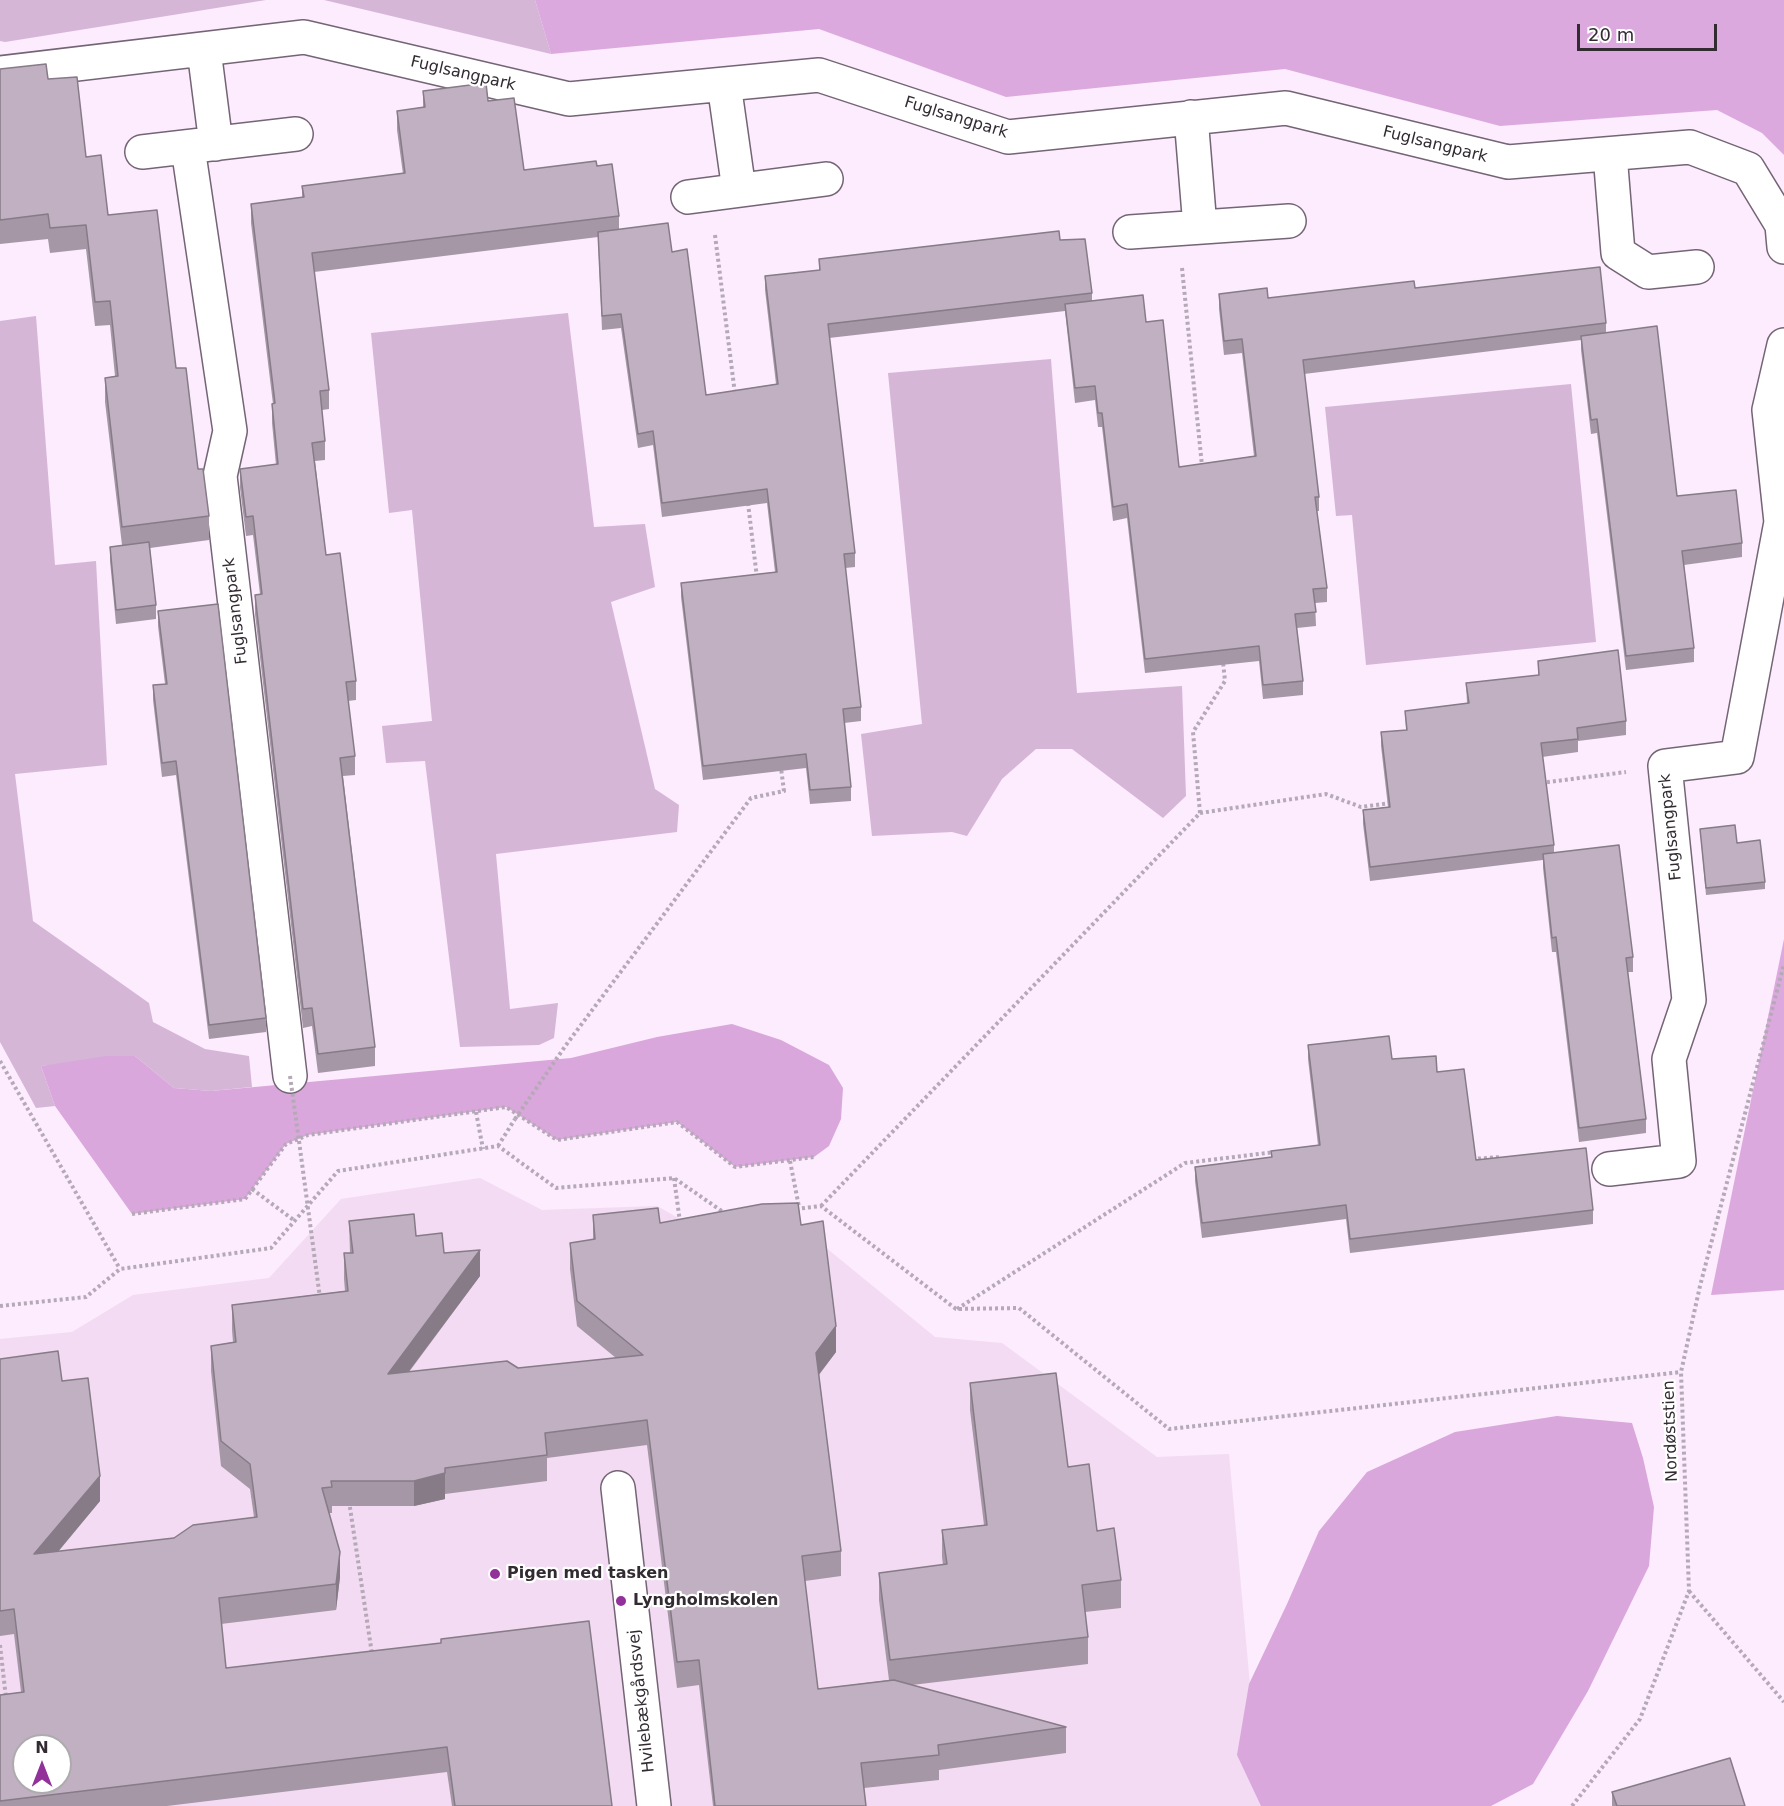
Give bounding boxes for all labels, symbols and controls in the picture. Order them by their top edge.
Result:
scale bar [1580,12,1720,50]
text: 20 m [1588,24,1634,45]
street label: Fuglsangpark [409,53,517,95]
street label: Fuglsangpark [902,93,1010,143]
street label: Fuglsangpark [1381,123,1489,167]
street label: Fuglsangpark [220,557,252,665]
street label: Fuglsangpark [1656,773,1686,881]
street label: Nordøststien [1660,1380,1682,1482]
place label: Pigen med tasken [507,1564,668,1584]
marker: Pigen med tasken [488,1567,502,1581]
place label: Lyngholmskolen [633,1591,778,1611]
marker: Lyngholmskolen [614,1594,628,1608]
street label: Hvilebækgårdsvej [625,1628,659,1774]
north arrow [12,1734,72,1794]
text: N [35,1738,49,1757]

